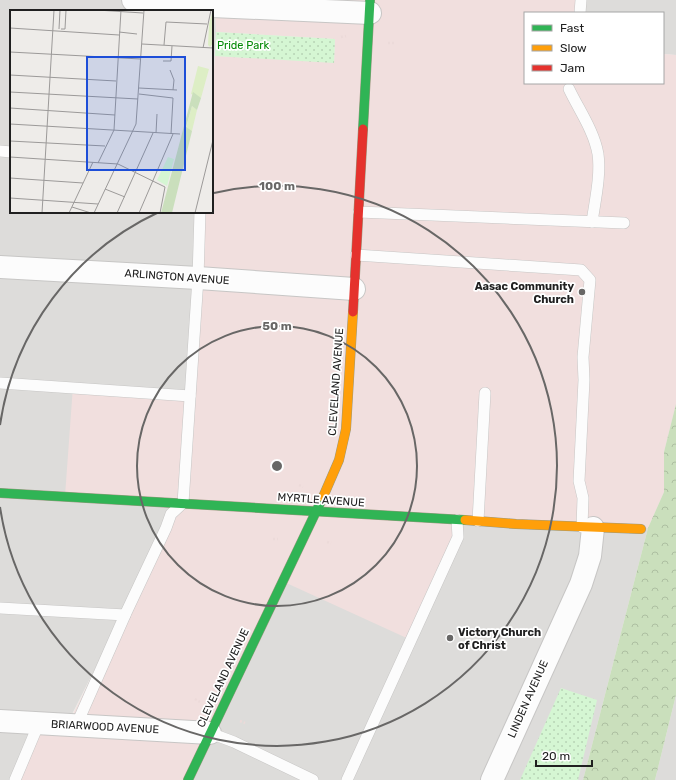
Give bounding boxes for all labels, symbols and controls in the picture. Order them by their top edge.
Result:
inset map [10,10,213,213]
legend [524,12,664,84]
text: Fast [560,21,584,35]
park label: Pride Park [217,39,269,52]
text: Slow [560,41,587,55]
text: Jam [560,61,585,75]
text: 100 m [259,179,295,193]
street label: ARLINGTON AVENUE [124,267,230,287]
place label: Aasac Community Church [475,280,574,306]
marker: Aasac Community Church [577,287,587,297]
text: 50 m [262,319,292,333]
street label: CLEVELAND AVENUE [326,327,346,436]
centre of rings [270,459,284,473]
street label: MYRTLE AVENUE [277,490,365,510]
street label: CLEVELAND AVENUE [194,626,252,730]
place label: Victory Church of Christ [458,626,541,652]
marker: Victory Church of Christ [445,633,455,643]
street label: LINDEN AVENUE [505,658,551,740]
street label: BRIARWOOD AVENUE [51,718,160,736]
scale bar [536,742,592,768]
text: 20 m [542,749,570,763]

